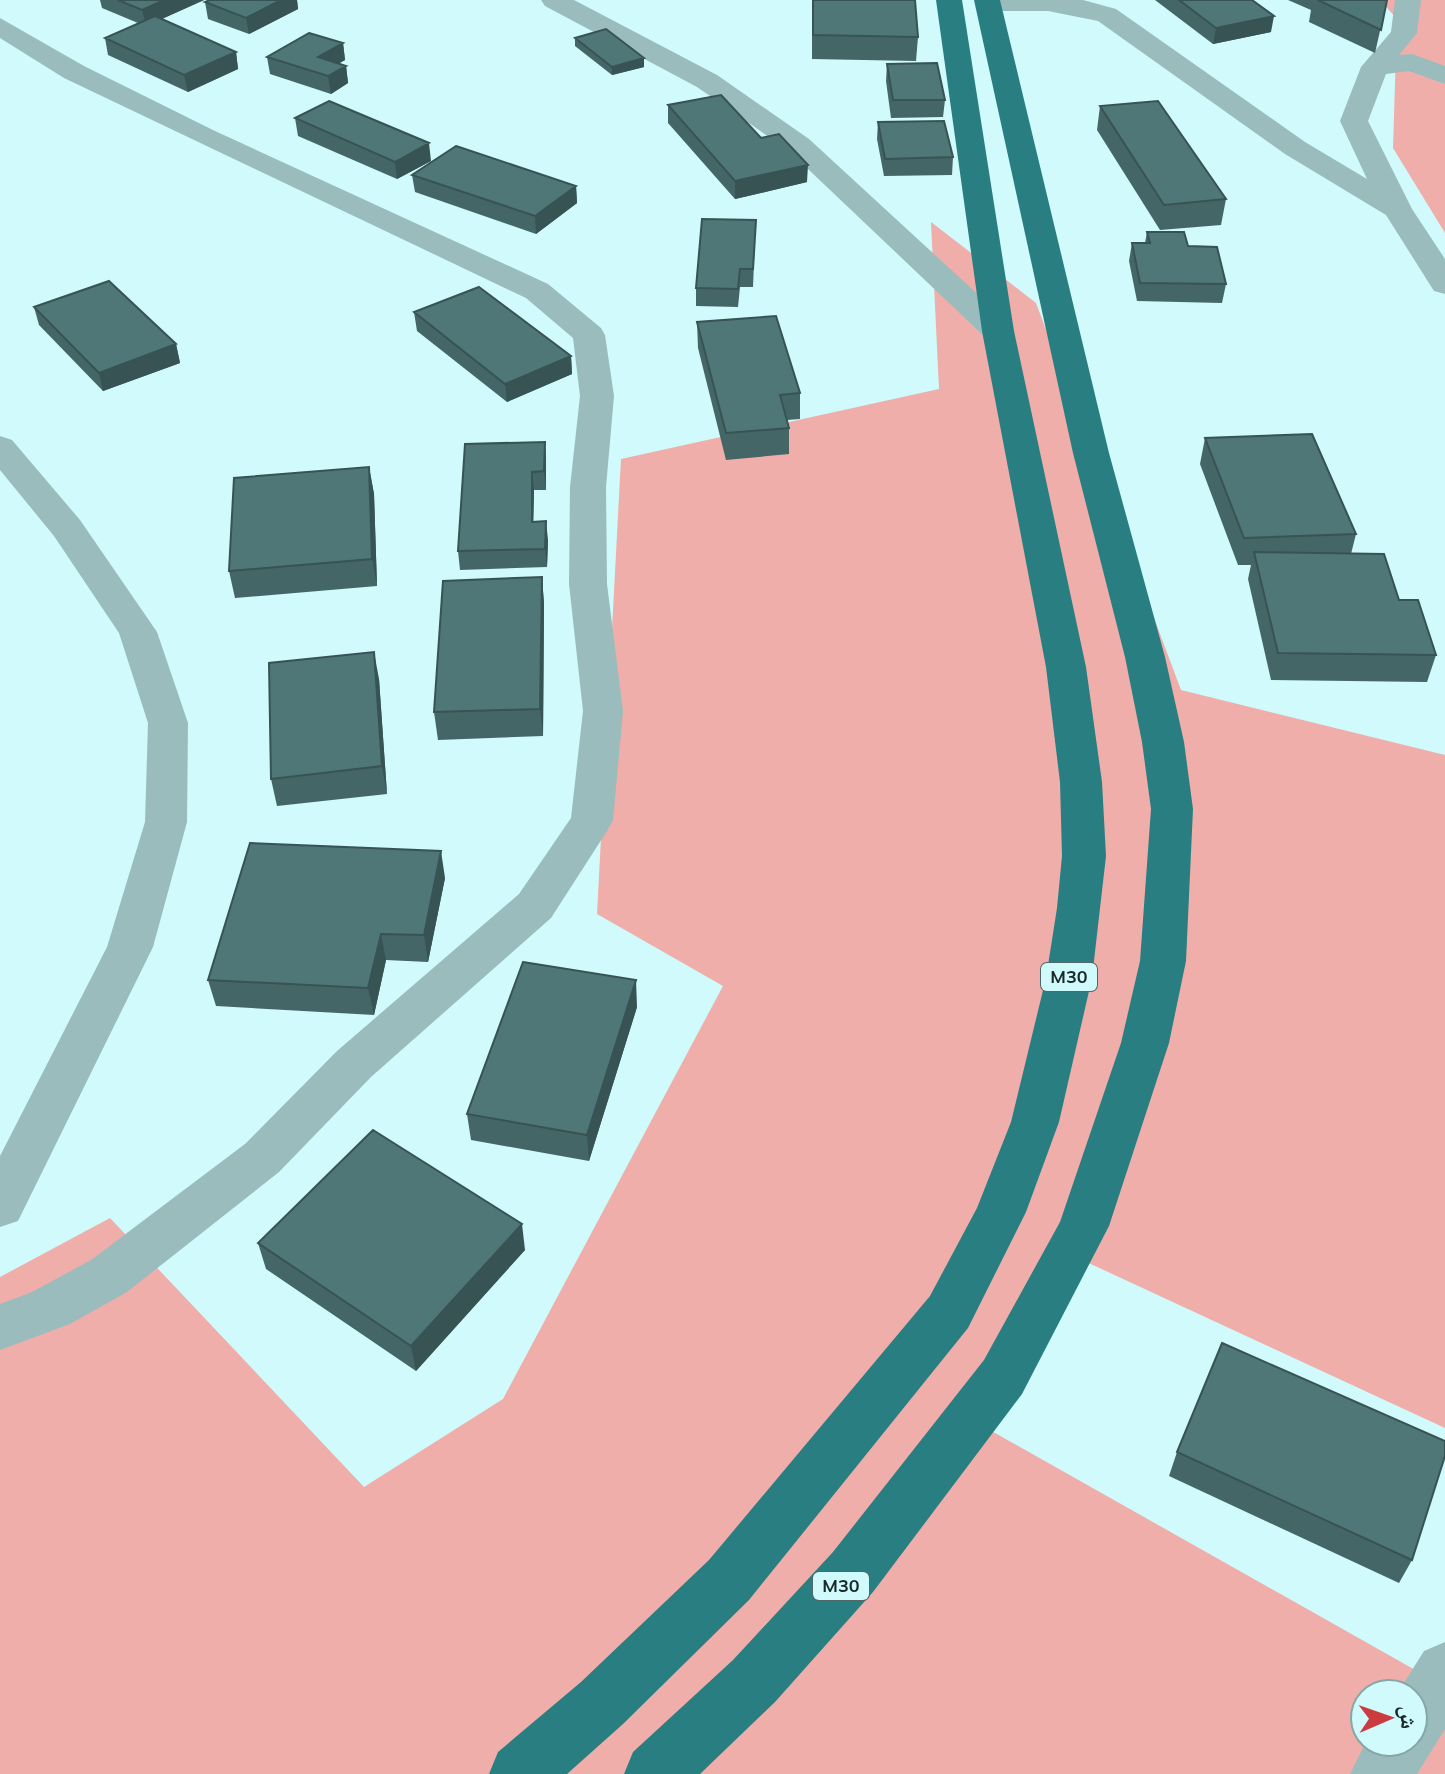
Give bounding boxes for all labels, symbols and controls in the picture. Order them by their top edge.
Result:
road number: M30 [1041,963,1097,991]
road number: M30 [813,1572,869,1600]
north arrow [1349,1678,1429,1758]
text: ش [1395,1705,1423,1729]

